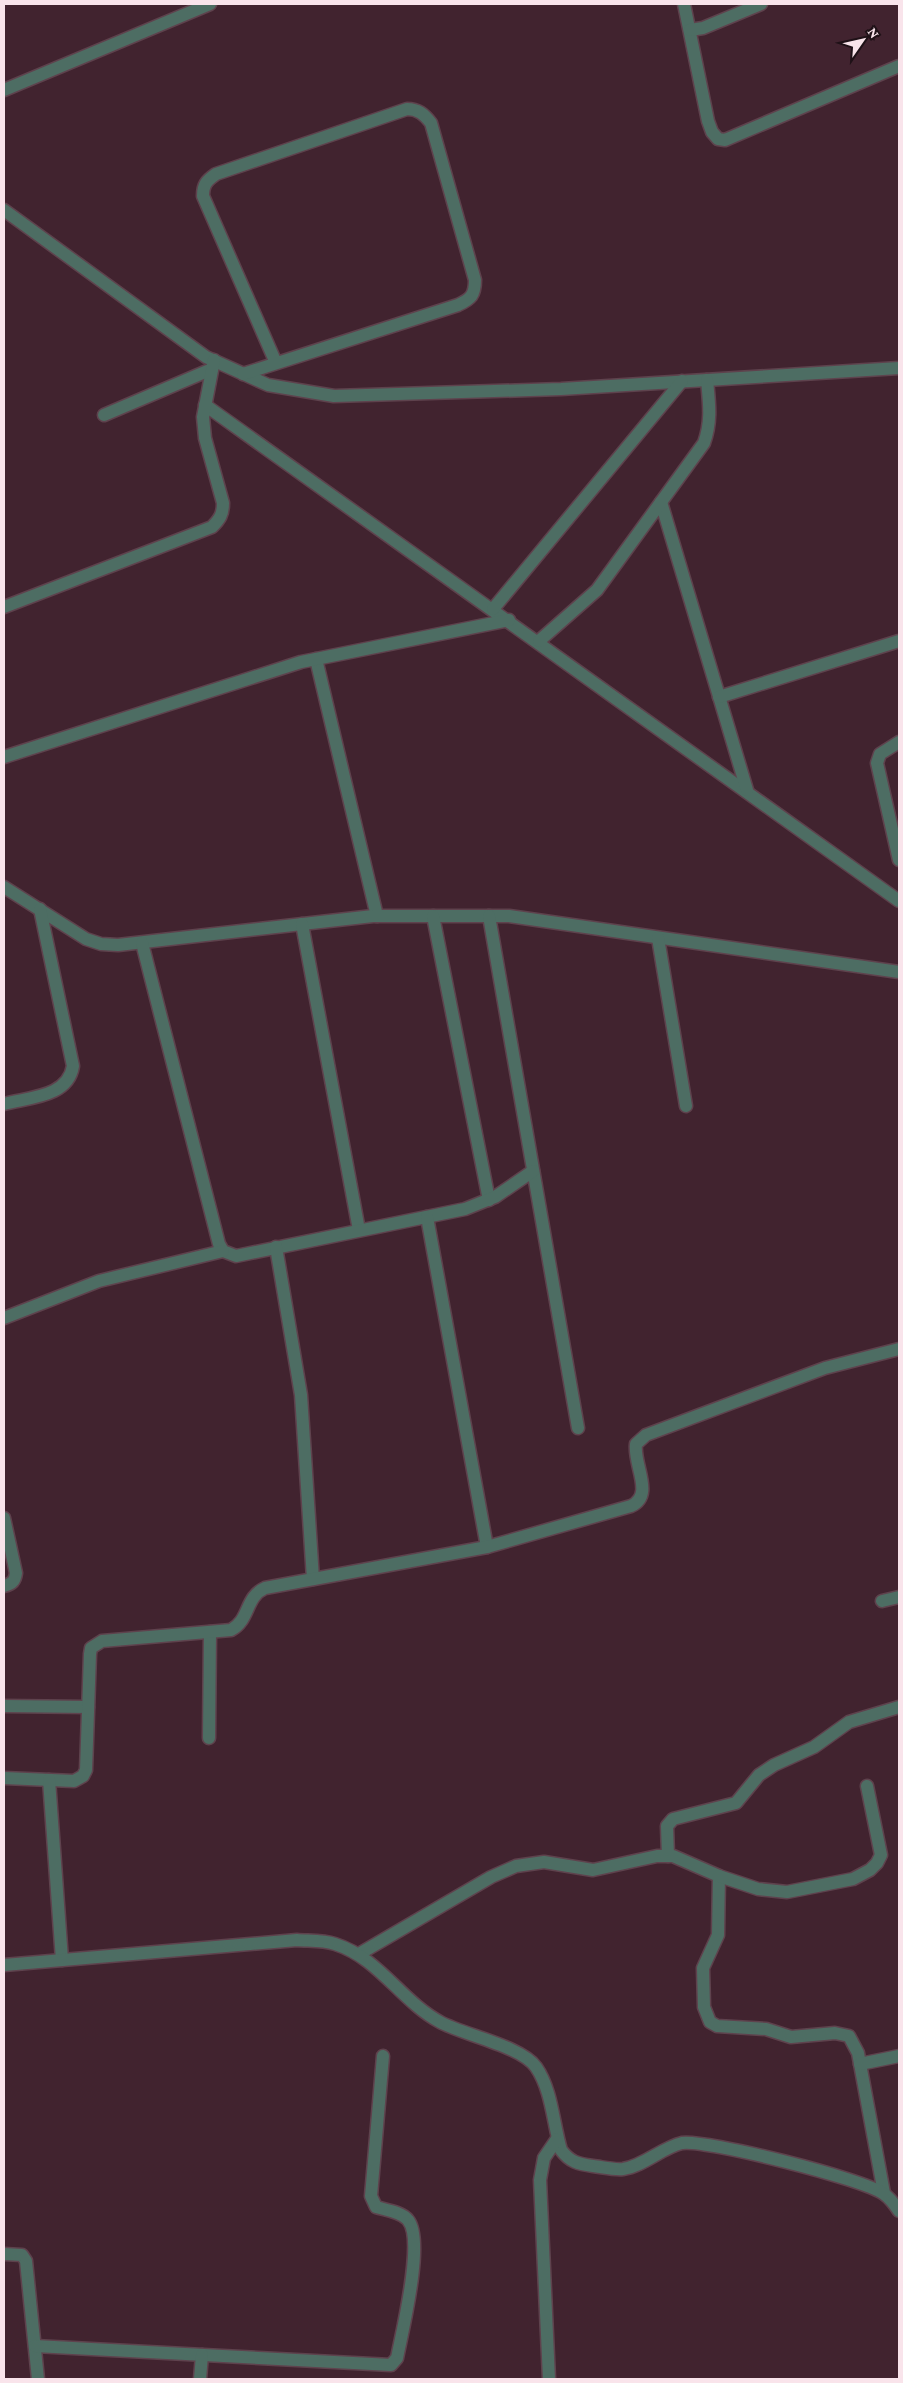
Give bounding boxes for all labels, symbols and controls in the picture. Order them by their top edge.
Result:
north arrow [838,15,888,65]
text: N [864,24,883,42]

